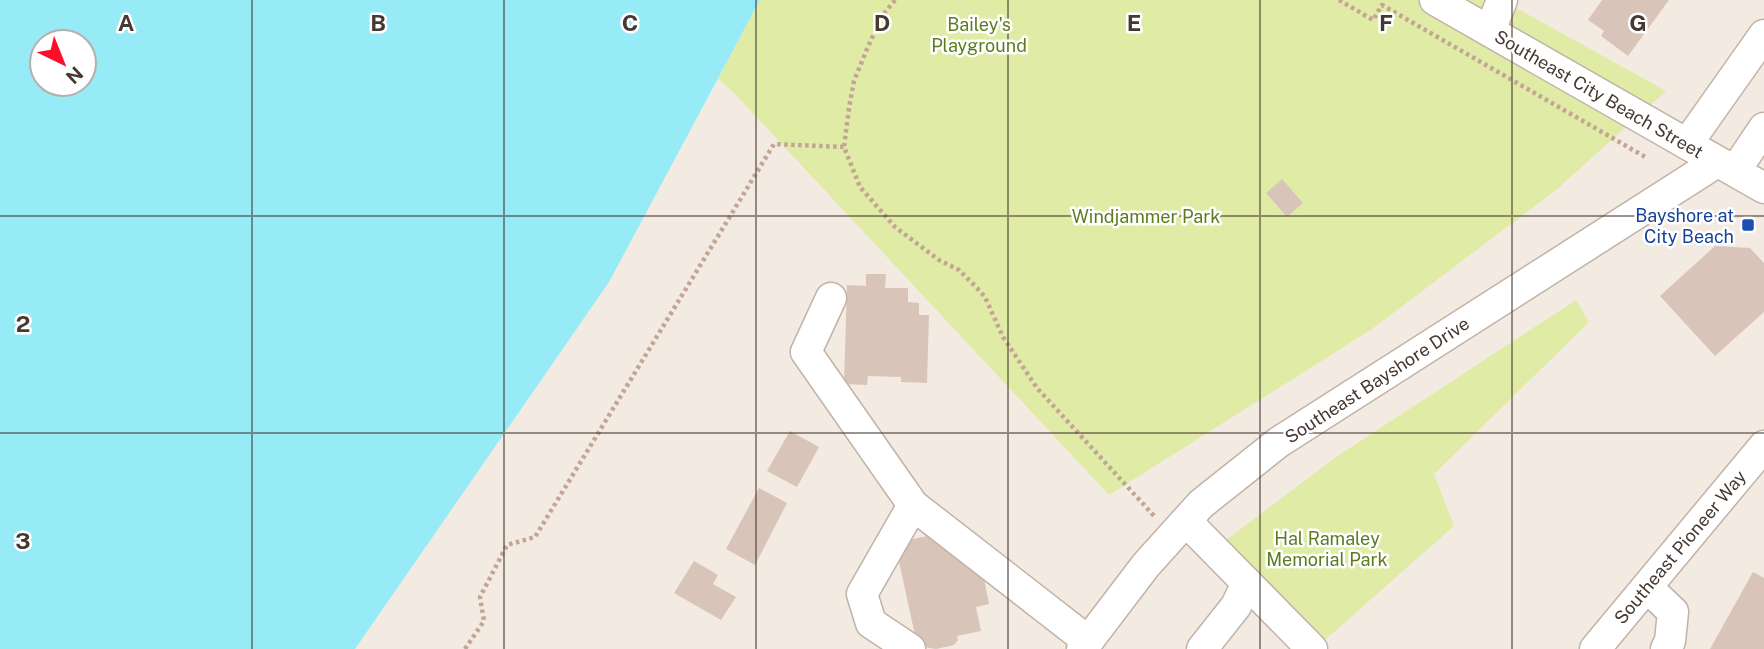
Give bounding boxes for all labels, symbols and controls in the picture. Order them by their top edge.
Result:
text: A [118,9,135,36]
text: B [370,9,386,36]
text: C [622,9,638,36]
text: D [874,9,890,36]
text: E [1127,9,1141,36]
text: F [1379,9,1393,36]
text: G [1629,9,1647,36]
park label: Bailey's Playground [931,14,1027,56]
street label: Southeast City Beach Street [1491,26,1707,162]
north arrow [28,28,98,98]
text: N [62,62,88,89]
place label: Bayshore at City Beach [1635,205,1734,247]
park label: Windjammer Park [1072,206,1220,227]
marker: Bayshore at City Beach [1740,217,1756,233]
text: 2 [16,310,30,337]
street label: Southeast Bayshore Drive [1281,313,1473,447]
street label: Southeast Pioneer Way [1610,466,1751,628]
text: 3 [15,527,31,554]
park label: Hal Ramaley Memorial Park [1266,528,1388,570]

